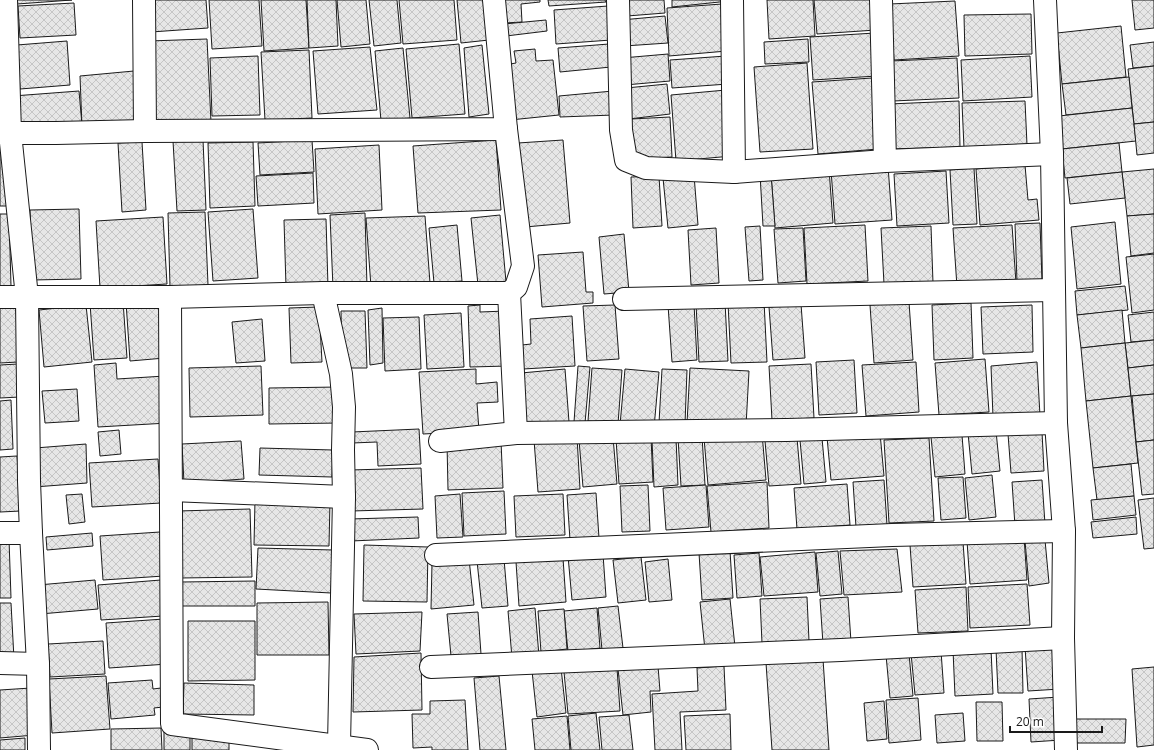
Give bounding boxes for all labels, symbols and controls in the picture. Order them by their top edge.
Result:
scale bar [1010,708,1102,734]
text: 20 m [1016,713,1044,730]

